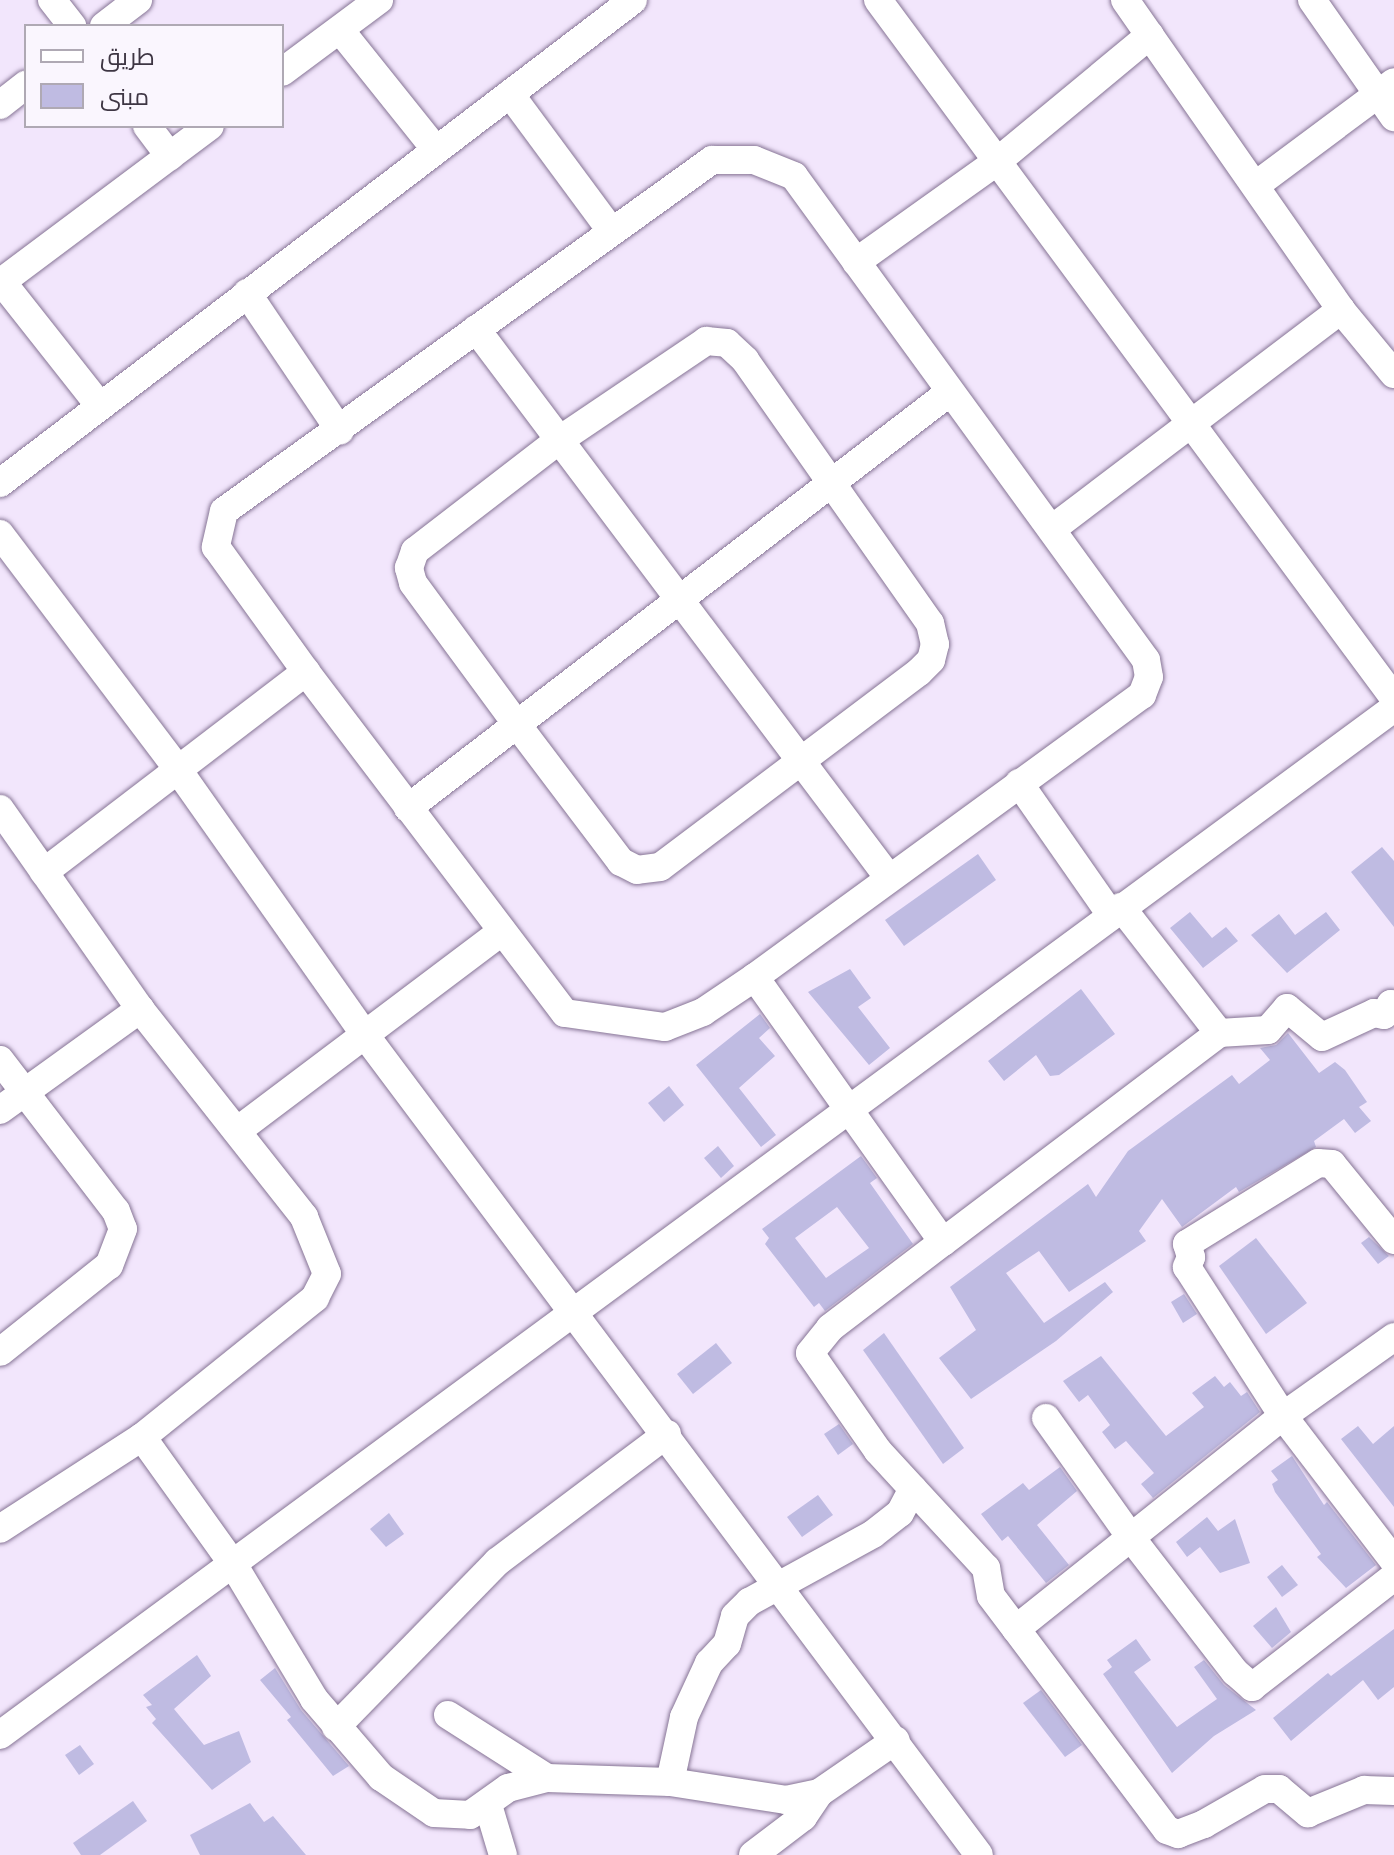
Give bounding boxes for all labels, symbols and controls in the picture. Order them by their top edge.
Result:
legend [24,24,284,128]
text: طريق [100,42,155,71]
text: مبنى [100,82,149,111]

